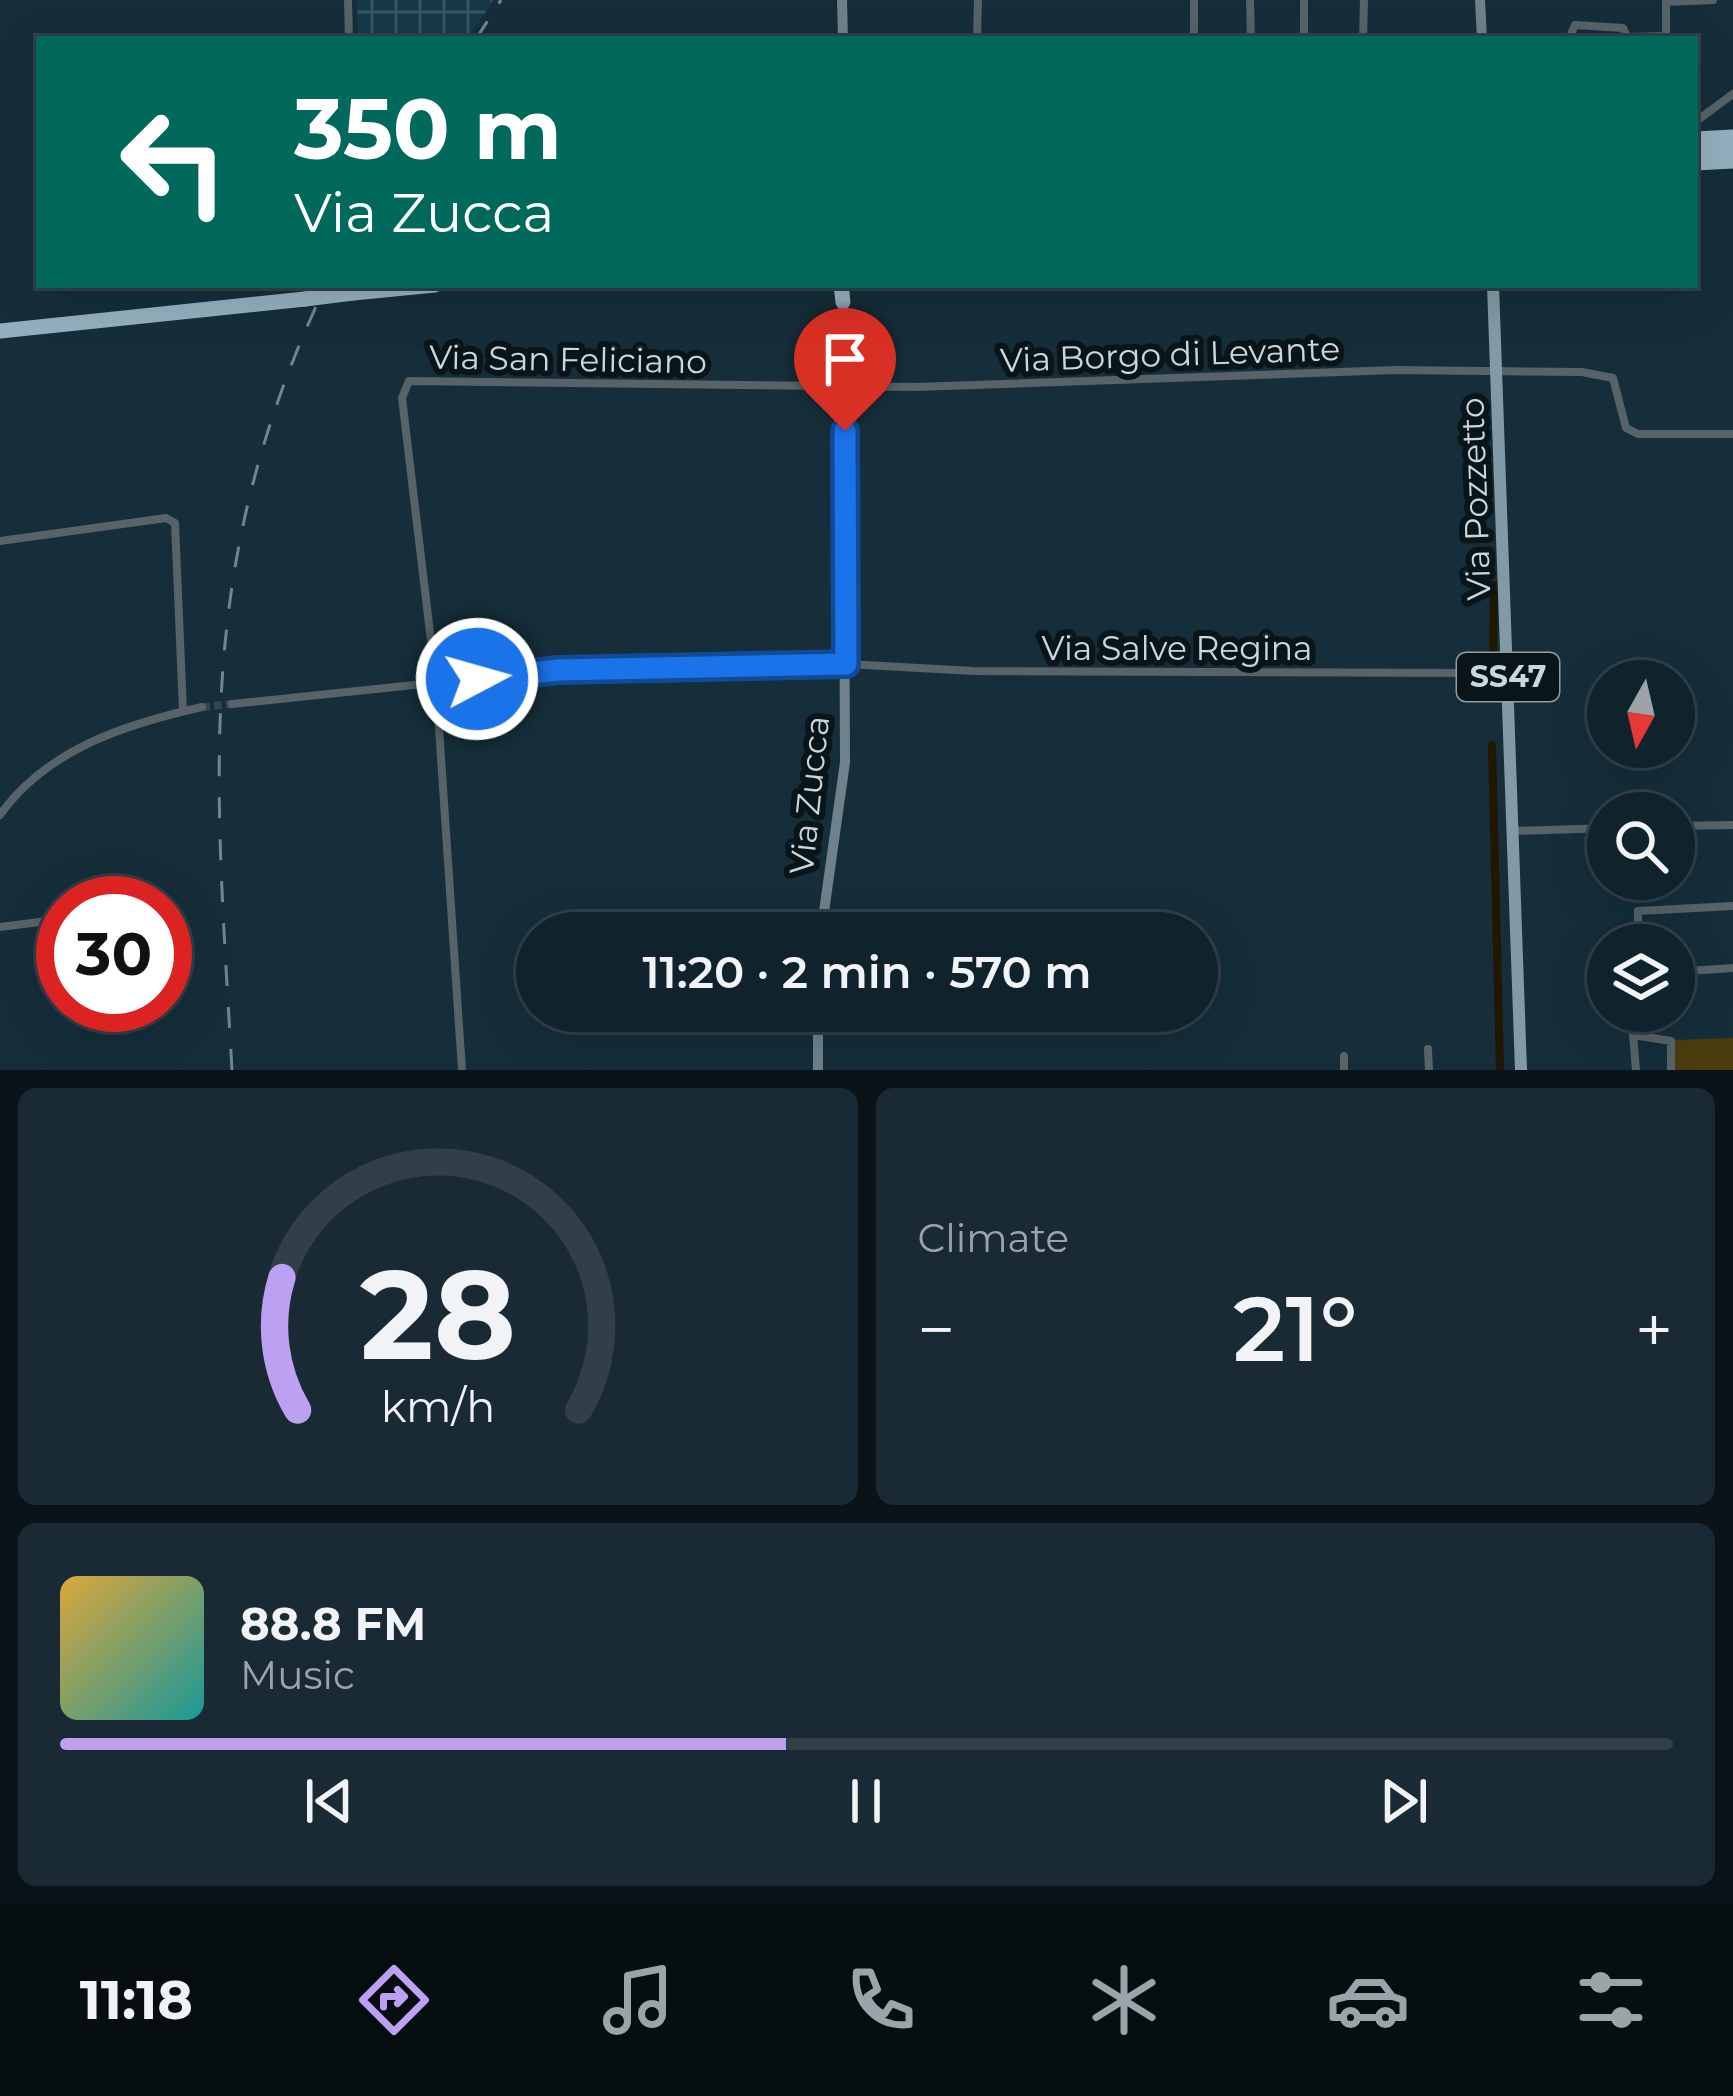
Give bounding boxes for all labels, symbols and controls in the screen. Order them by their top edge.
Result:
text: 350 m [294,78,562,180]
icon: left [96,84,252,240]
text: Via Zucca [294,180,554,246]
pin [794,308,896,431]
icon: arrive [812,326,878,392]
street label: Via Borgo di Levante [999,328,1341,380]
street label: Via San Feliciano [429,337,707,381]
street label: Via Pozzetto [1451,397,1499,601]
position arrow [414,616,540,742]
street label: Via Salve Regina [1041,628,1313,668]
road number: SS47 [1457,653,1559,701]
north arrow [1587,660,1695,768]
map controls [1587,660,1695,1032]
street label: Via Zucca [781,714,837,876]
button: search [1587,792,1695,900]
speed limit sign: 30 [36,876,192,1032]
button: layers [1587,924,1695,1032]
text: 11:20 · 2 min · 570 m [642,944,1092,999]
text: Climate [918,1214,1069,1262]
text: 28 [360,1238,516,1390]
text: 21° [1233,1274,1357,1384]
text: − [918,1289,955,1370]
text: + [1635,1289,1673,1370]
text: km/h [381,1379,495,1432]
text: 88.8 FM [240,1596,426,1651]
text: Music [240,1651,355,1699]
icon: previous [296,1768,362,1834]
icon: pause [833,1768,899,1834]
icon: next [1371,1768,1437,1834]
icon: directions [352,1958,436,2042]
icon: music [596,1958,680,2042]
icon: phone [839,1958,923,2042]
icon: climate [1082,1958,1166,2042]
icon: car [1326,1958,1410,2042]
icon: filters [1569,1958,1653,2042]
text: 11:18 [80,1967,193,2033]

